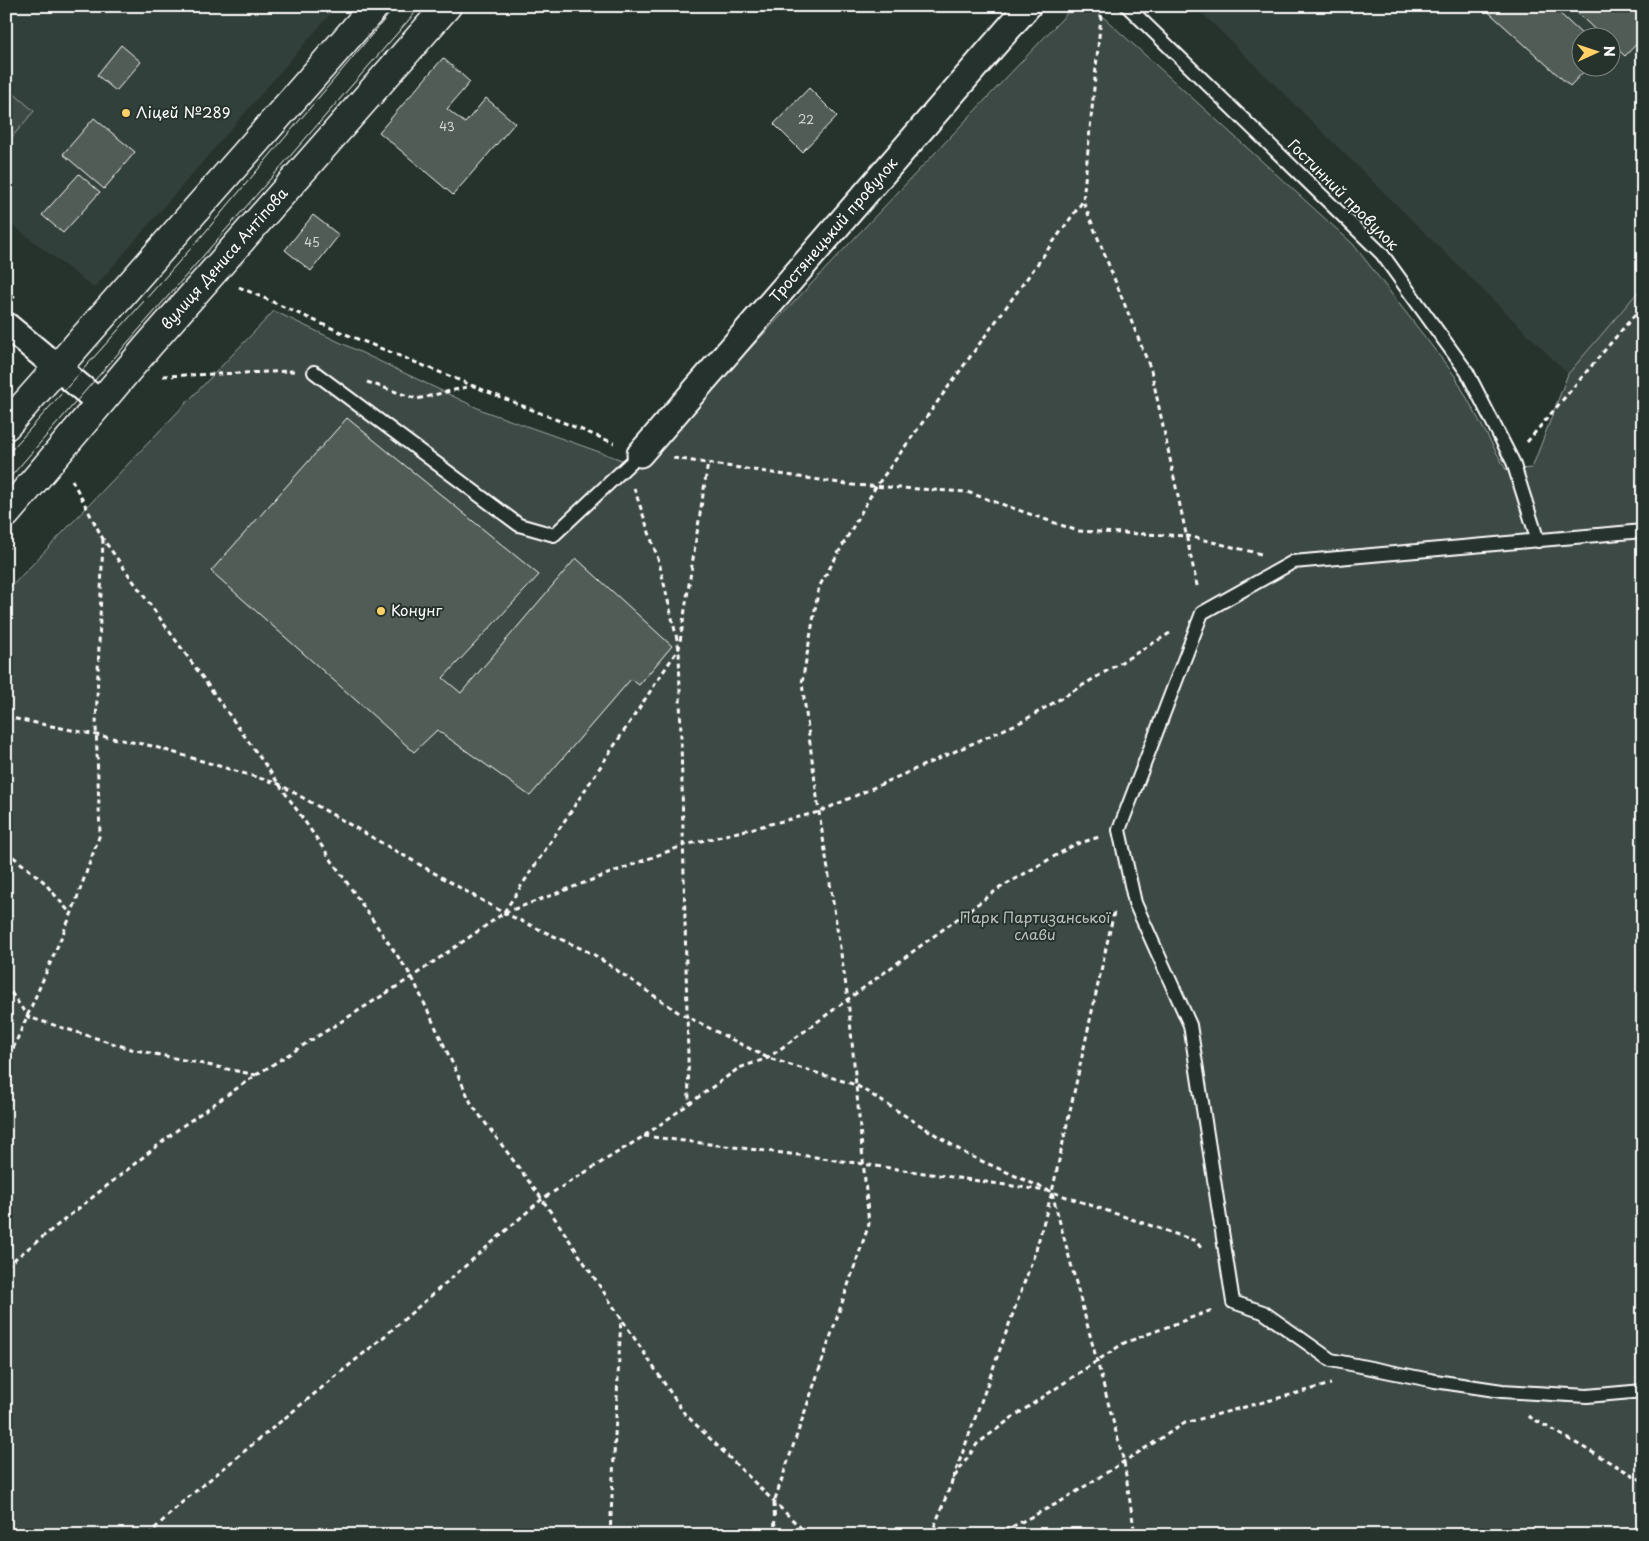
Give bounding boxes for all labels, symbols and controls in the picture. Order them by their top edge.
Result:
north arrow [1572,28,1622,78]
text: N [1599,45,1620,57]
place label: Ліцей №289 [136,100,231,123]
marker: Ліцей №289 [120,107,132,119]
house number: 22 [798,110,814,128]
house number: 43 [439,117,455,135]
street label: Гостинний провулок [1283,133,1405,255]
street label: Тростянецький провулок [763,151,902,307]
street label: вулиця Дениса Антіпова [155,181,293,334]
house number: 45 [304,233,320,251]
place label: Конунг [391,598,443,621]
marker: Конунг [375,605,387,617]
park label: Парк Партизанської слави [960,905,1111,945]

